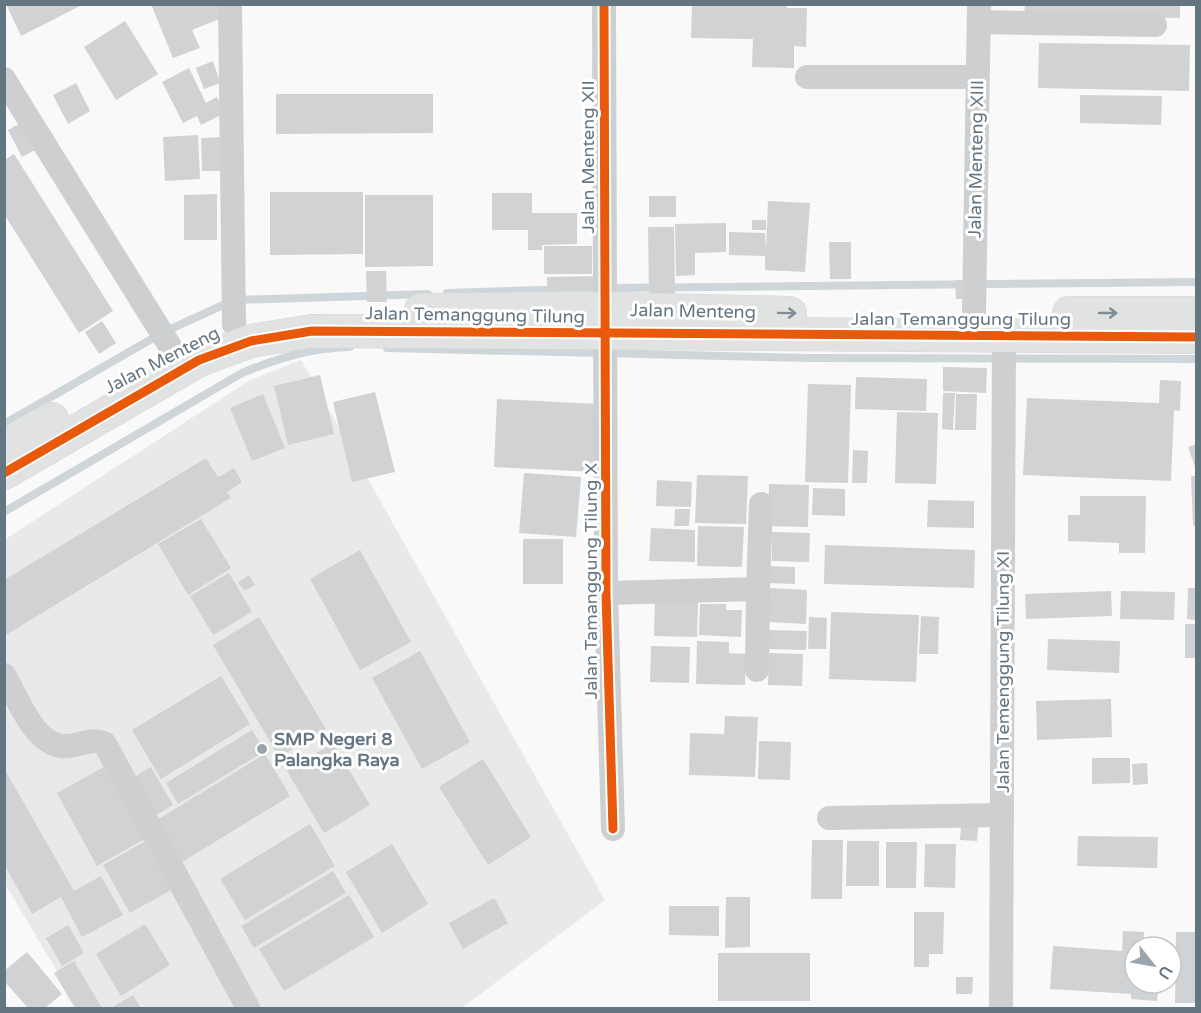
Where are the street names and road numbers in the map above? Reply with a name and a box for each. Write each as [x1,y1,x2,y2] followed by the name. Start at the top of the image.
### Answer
[577,80,599,234] street label: Jalan Menteng XII
[964,80,988,238] street label: Jalan Menteng XIII
[630,299,756,323] street label: Jalan Menteng
[365,302,585,328] street label: Jalan Temanggung Tilung
[851,308,1071,330] street label: Jalan Temanggung Tilung
[101,322,223,398] street label: Jalan Menteng
[580,463,602,699] street label: Jalan Tamanggung Tilung X
[992,551,1014,793] street label: Jalan Temenggung Tilung XI

